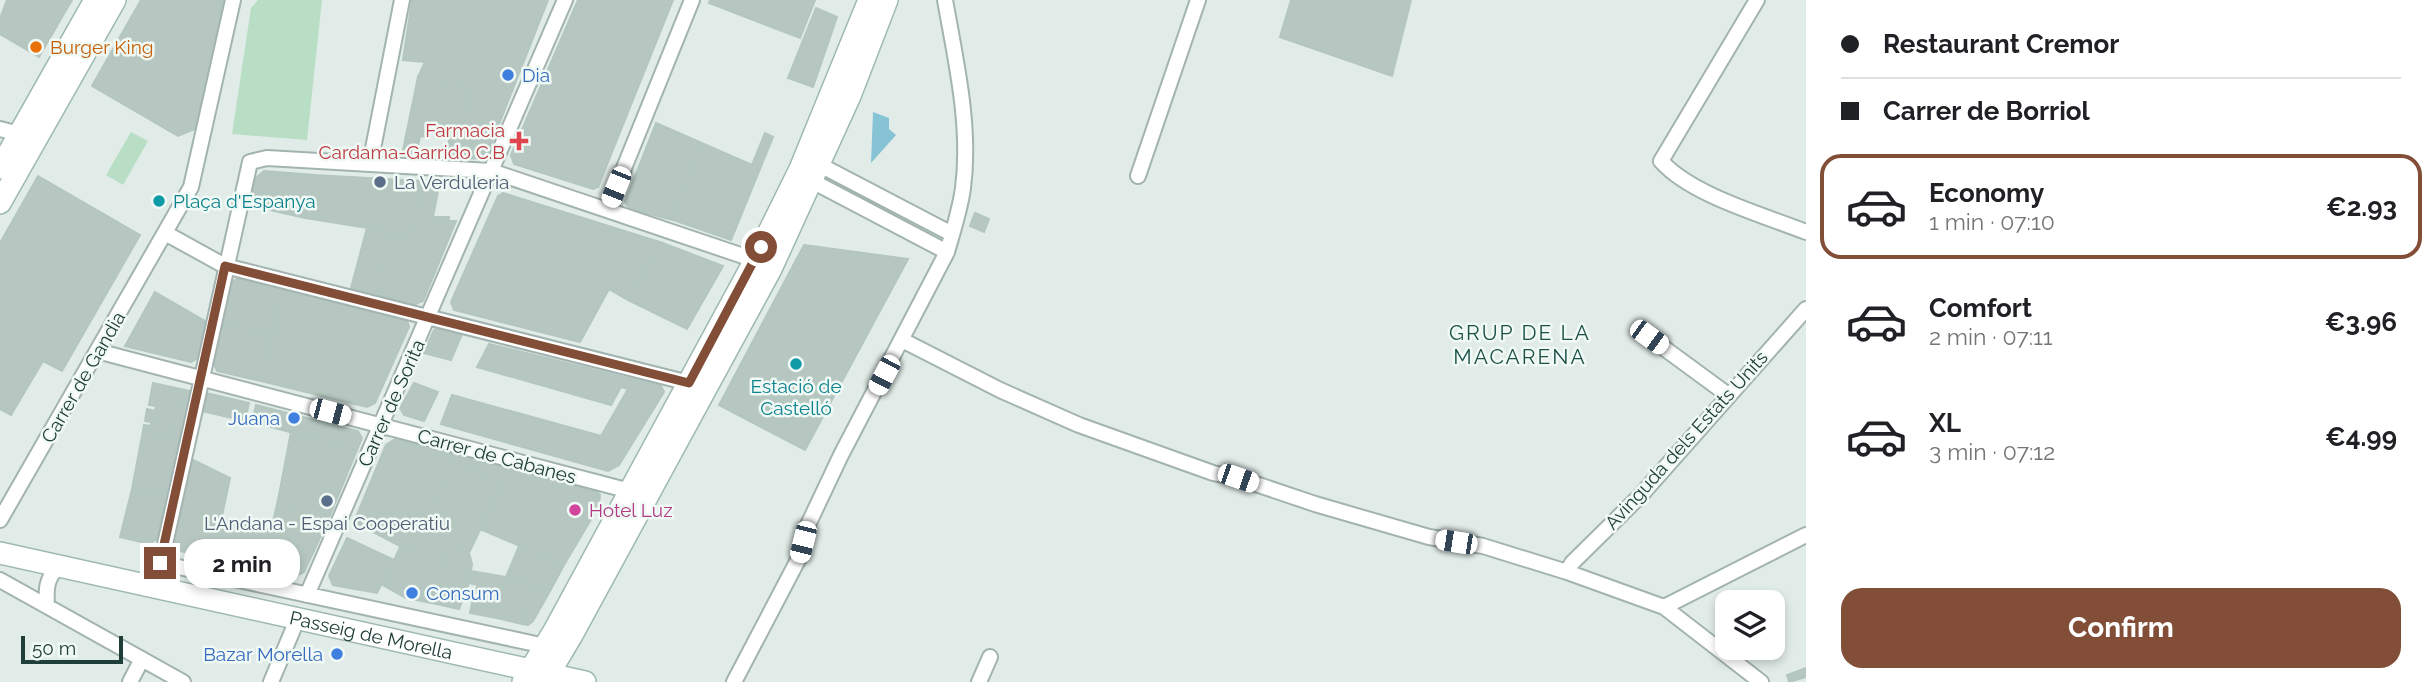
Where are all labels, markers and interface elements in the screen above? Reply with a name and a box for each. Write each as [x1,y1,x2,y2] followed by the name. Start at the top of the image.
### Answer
[1883,29,2119,59] text: Restaurant Cremor
[50,36,154,58] place label: Burger King
[28,39,44,55] marker: Burger King
[522,64,550,86] place label: Dia
[500,67,516,83] marker: Dia
[1883,96,2090,126] text: Carrer de Borriol
[319,119,505,163] place label: Farmacia Cardama-Garrido C.B
[511,133,527,149] marker: Farmacia Cardama-Garrido C.B
[599,164,634,210] car
[394,171,509,193] place label: La Verduleria
[372,174,388,190] marker: La Verduleria
[1845,175,1908,238] icon: car
[1929,178,2044,208] text: Economy
[173,190,316,212] place label: Plaça d'Espanya
[2326,192,2397,222] text: €2.93
[151,193,167,209] marker: Plaça d'Espanya
[1929,208,2055,235] text: 1 min · 07:10
[745,231,777,263] route start
[1845,290,1908,353] icon: car
[1929,293,2032,323] text: Comfort
[37,307,129,447] street label: Carrer de Gandia
[2325,307,2397,337] text: €3.96
[1626,316,1673,358] car
[1449,320,1591,369] district label: GRUP DE LA MACARENA
[1929,323,2053,350] text: 2 min · 07:11
[353,336,429,470] street label: Carrer de Sorita
[1600,346,1772,534] street label: Avinguda dels Estats Units
[865,352,904,398] car
[788,356,804,372] marker: Estació de Castelló
[750,375,842,419] place label: Estació de Castelló
[307,396,354,428] car
[1845,405,1908,468] icon: car
[228,407,280,429] place label: Juana
[1929,408,1961,438] text: XL
[286,410,302,426] marker: Juana
[2325,422,2397,452] text: €4.99
[415,424,579,488] street label: Carrer de Cabanes
[1929,438,2055,465] text: 3 min · 07:12
[1215,461,1262,495] car
[319,493,335,509] marker: L'Andana - Espai Cooperatiu
[589,499,673,521] place label: Hotel Luz
[567,502,583,518] marker: Hotel Luz
[204,512,450,534] place label: L'Andana - Espai Cooperatiu
[788,519,819,565] car
[1434,528,1479,556] car
[184,538,300,588] callout: 2 min
[144,547,176,579] route end
[212,550,272,577] text: 2 min
[426,582,499,604] place label: Consum
[404,585,420,601] marker: Consum
[1841,588,2401,668] button: Confirm
[1715,590,1785,660] map controls
[1715,590,1785,660] button: layers
[288,606,455,663] street label: Passeig de Morella
[21,633,122,665] scale bar
[32,637,76,659] text: 50 m
[203,643,323,665] place label: Bazar Morella
[329,646,345,662] marker: Bazar Morella

